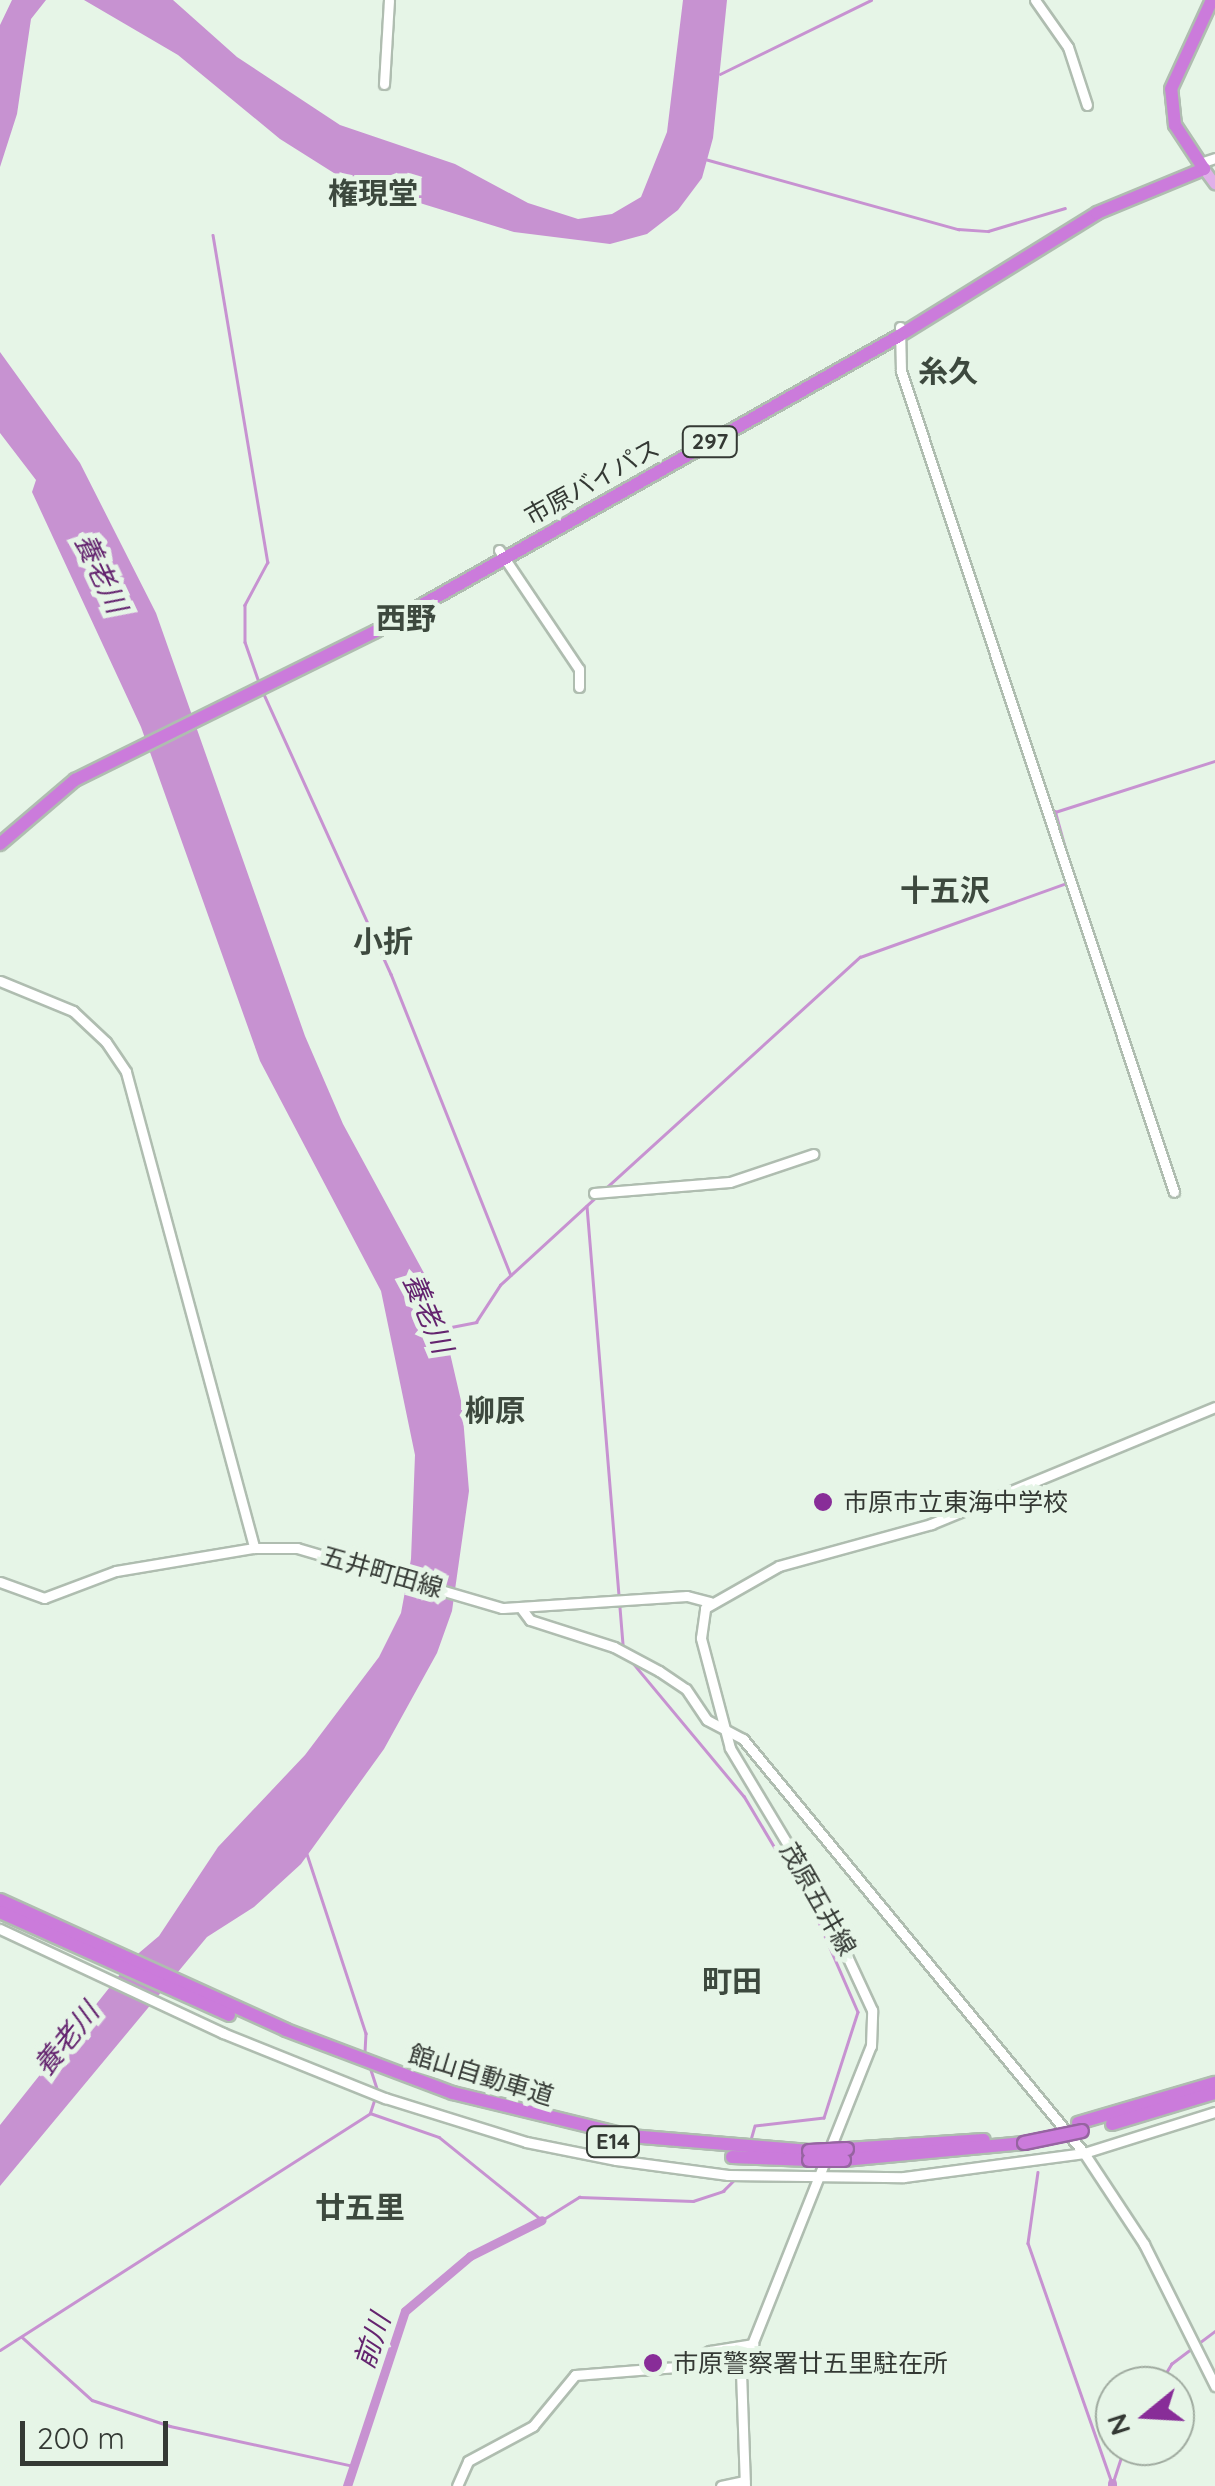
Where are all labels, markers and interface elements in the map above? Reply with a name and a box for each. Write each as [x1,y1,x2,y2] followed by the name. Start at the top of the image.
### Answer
[328,175,418,211] district label: 権現堂
[918,353,978,389] district label: 糸久
[680,425,740,459] road number: 297
[519,433,665,531] street label: 市原バイパス
[68,528,134,618] water label: 養老川
[376,600,436,636] district label: 西野
[900,872,990,908] district label: 十五沢
[353,923,413,959] district label: 小折
[396,1268,460,1358] water label: 養老川
[465,1392,525,1428] district label: 柳原
[843,1487,1068,1517] place label: 市原市立東海中学校
[812,1491,834,1513] marker: 市原市立東海中学校
[318,1540,446,1604] street label: 五井町田線
[774,1837,862,1961] street label: 茂原五井線
[702,1963,762,1999] district label: 町田
[27,1996,105,2082] water label: 養老川
[405,2039,557,2111] street label: 館山自動車道
[586,2125,640,2159] road number: E14
[315,2189,405,2225] district label: 廿五里
[347,2309,397,2373] water label: 前川
[673,2348,948,2378] place label: 市原警察署廿五里駐在所
[642,2352,664,2374] marker: 市原警察署廿五里駐在所
[1095,2366,1195,2466] north arrow
[25,2401,172,2463] scale bar
[1098,2410,1138,2440] text: N
[37,2419,125,2457] text: 200 m

